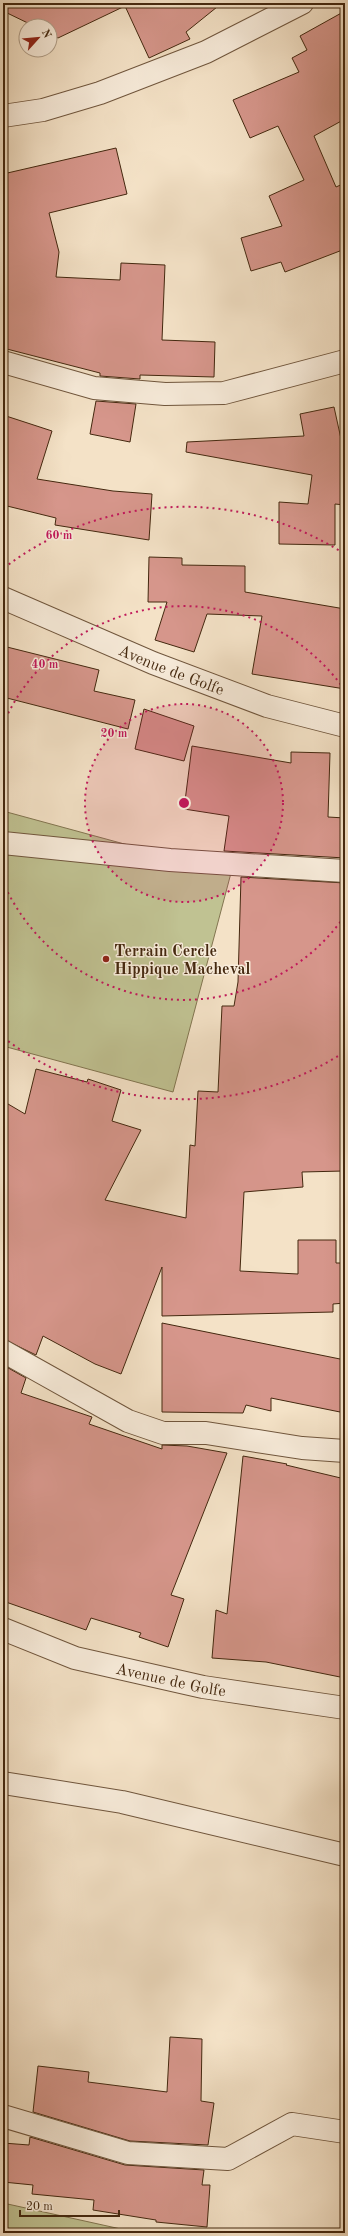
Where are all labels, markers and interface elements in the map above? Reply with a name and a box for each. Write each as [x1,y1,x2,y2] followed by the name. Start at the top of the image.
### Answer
[18,18,58,58] north arrow
[39,28,53,41] text: N
[46,530,73,542] text: 60 m
[116,643,226,699] street label: Avenue de Golfe
[32,659,59,671] text: 40 m
[101,728,128,740] text: 20 m
[177,796,191,810] centre of rings
[114,944,251,978] place label: Terrain Cercle Hippique Macheval
[101,954,111,964] marker: Terrain Cercle Hippique Macheval
[114,1662,227,1700] street label: Avenue de Golfe
[20,2192,119,2218] scale bar
[26,2201,53,2213] text: 20 m

